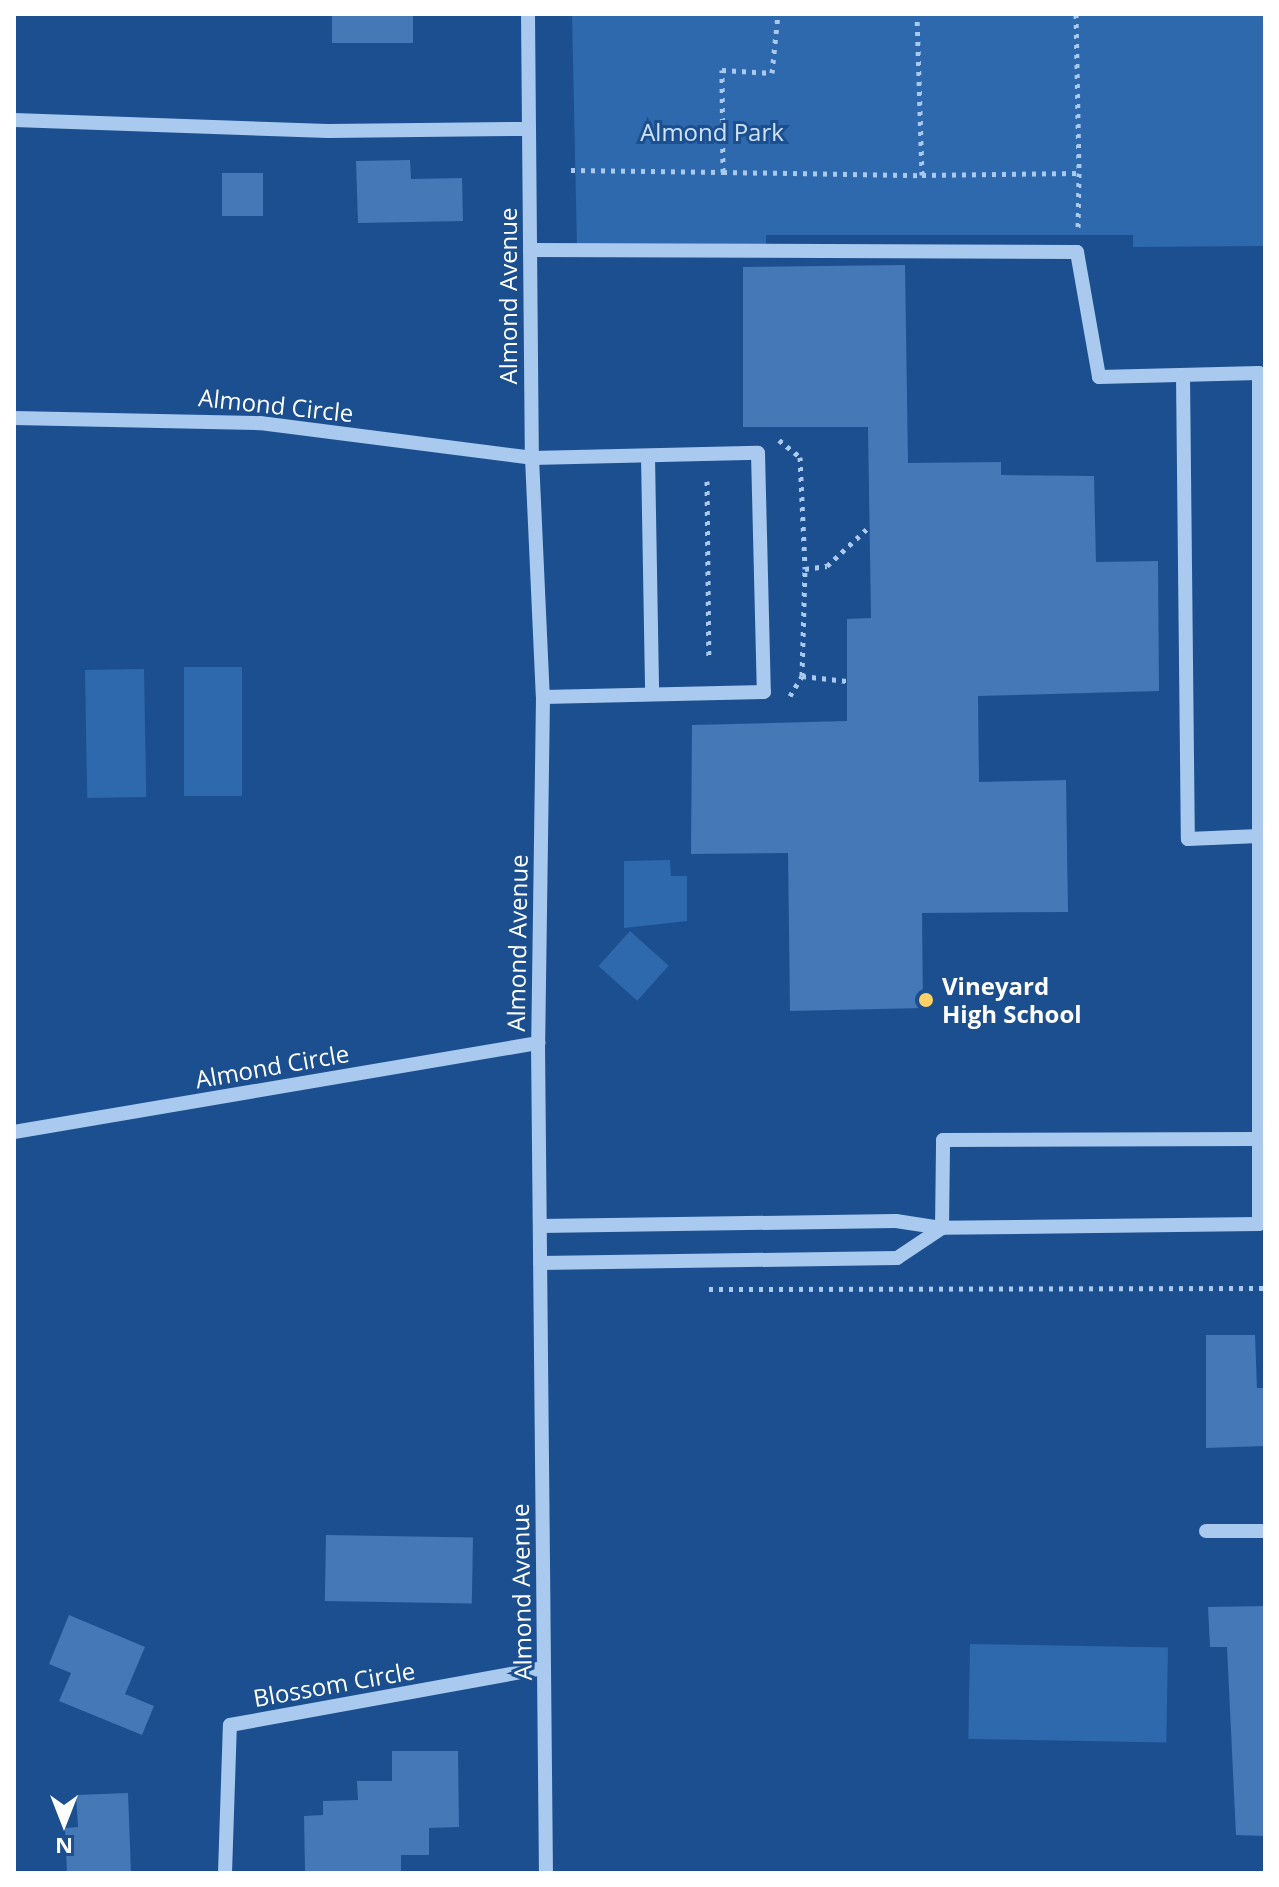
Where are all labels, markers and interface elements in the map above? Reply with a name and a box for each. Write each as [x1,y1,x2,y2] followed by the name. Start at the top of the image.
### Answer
[640,118,784,146] park label: Almond Park
[494,207,522,385] street label: Almond Avenue
[197,383,355,427] street label: Almond Circle
[501,854,533,1032] street label: Almond Avenue
[942,972,1082,1028] place label: Vineyard High School
[917,991,935,1009] marker: Vineyard High School
[193,1038,351,1094] street label: Almond Circle
[505,1503,537,1681] street label: Almond Avenue
[251,1656,417,1712] street label: Blossom Circle
[24,1783,104,1863] north arrow
[55,1832,73,1862] text: N

